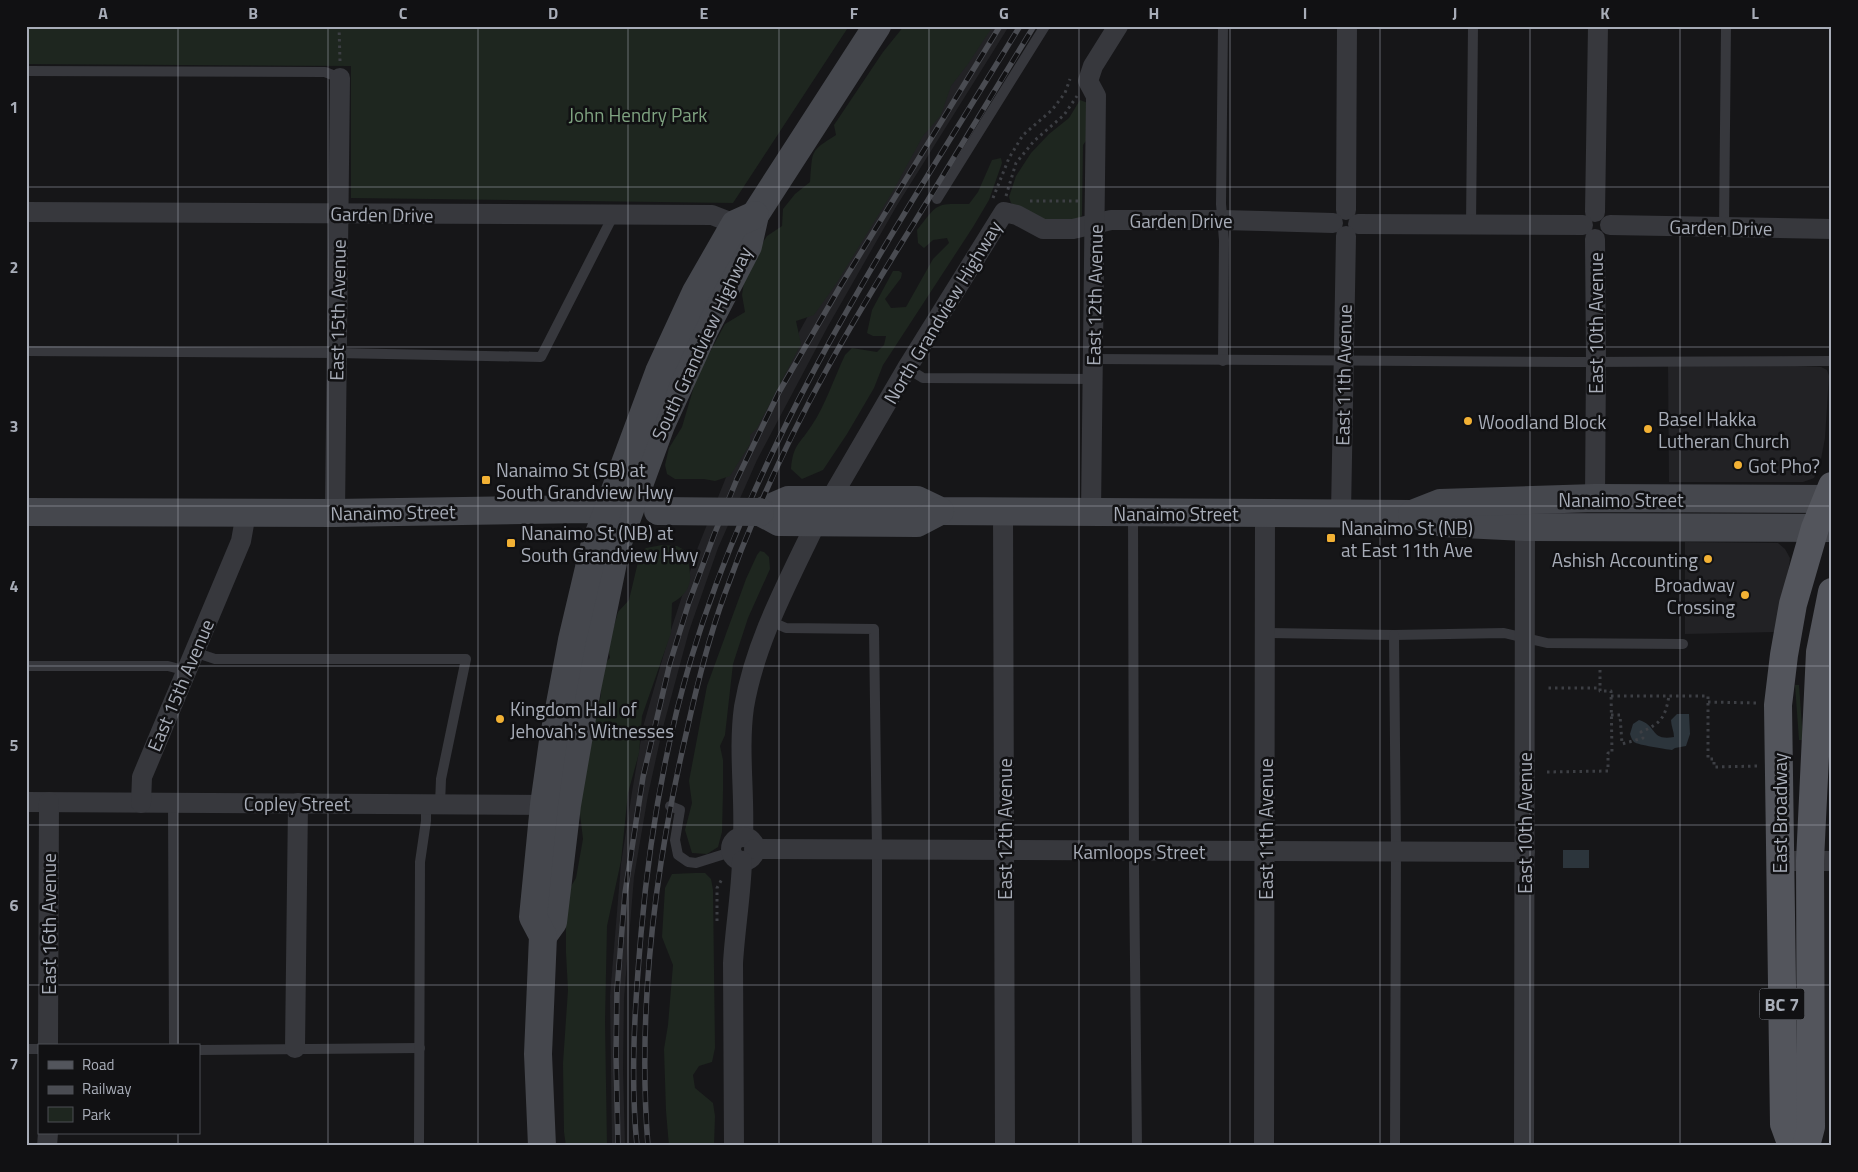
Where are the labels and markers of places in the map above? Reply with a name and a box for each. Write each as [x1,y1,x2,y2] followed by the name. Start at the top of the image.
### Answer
[1658,404,1790,455] place label: Basel Hakka Lutheran Church
[1478,407,1606,436] place label: Woodland Block
[1462,415,1474,427] marker: Woodland Block
[1642,423,1654,435] marker: Basel Hakka Lutheran Church
[1748,451,1820,480] place label: Got Pho?
[496,455,673,506] place label: Nanaimo St (SB) at South Grandview Hwy
[1732,459,1744,471] marker: Got Pho?
[480,474,492,486] marker: Nanaimo St (SB) at South Grandview Hwy
[1341,513,1473,564] place label: Nanaimo St (NB) at East 11th Ave
[521,518,698,569] place label: Nanaimo St (NB) at South Grandview Hwy
[1325,532,1337,544] marker: Nanaimo St (NB) at East 11th Ave
[505,537,517,549] marker: Nanaimo St (NB) at South Grandview Hwy
[1552,545,1698,574] place label: Ashish Accounting
[1702,553,1714,565] marker: Ashish Accounting
[1654,570,1735,621] place label: Broadway Crossing
[1739,589,1751,601] marker: Broadway Crossing
[510,694,674,745] place label: Kingdom Hall of Jehovah's Witnesses
[494,713,506,725] marker: Kingdom Hall of Jehovah's Witnesses

